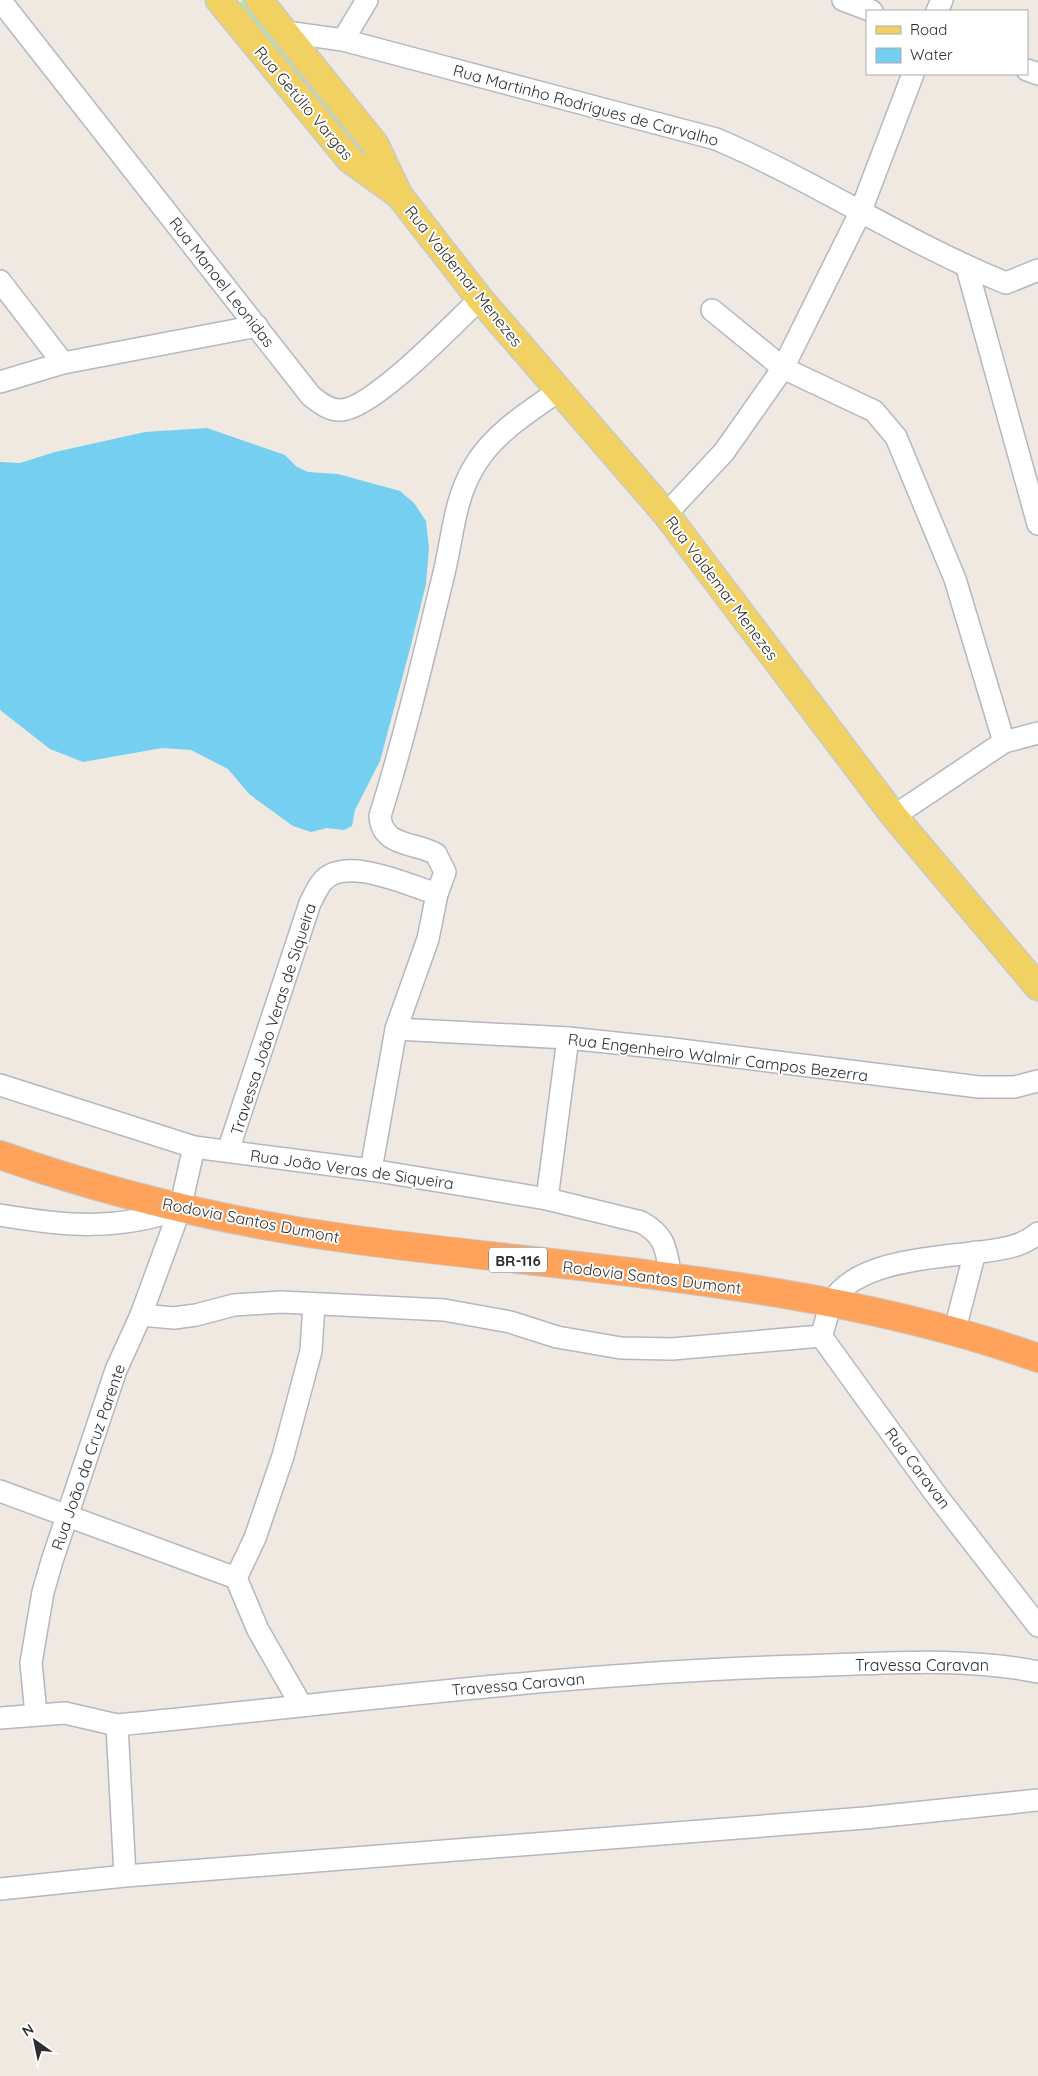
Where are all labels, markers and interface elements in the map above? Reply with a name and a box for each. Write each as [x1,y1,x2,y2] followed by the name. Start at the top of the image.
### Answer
[866,10,1028,75] legend
[910,20,947,39] text: Road
[250,42,358,164] street label: Rua Getúlio Vargas
[910,45,953,64] text: Water
[451,60,721,150] street label: Rua Martinho Rodrigues de Carvalho
[401,201,527,351] street label: Rua Valdemar Menezes
[165,213,279,351] street label: Rua Manoel Leonidas
[661,512,783,664] street label: Rua Valdemar Menezes
[226,901,320,1137] street label: Travessa João Veras de Siqueira
[567,1029,869,1085] street label: Rua Engenheiro Walmir Campos Bezerra
[249,1145,455,1193] street label: Rua João Veras de Siqueira
[161,1193,341,1247] street label: Rodovia Santos Dumont
[489,1248,547,1272] road number: BR-116
[562,1256,742,1298] street label: Rodovia Santos Dumont
[47,1361,129,1553] street label: Rua João da Cruz Parente
[881,1423,955,1513] street label: Rua Caravan
[855,1655,989,1675] street label: Travessa Caravan
[450,1668,586,1700] street label: Travessa Caravan
[10,2016,60,2066] north arrow
[19,2020,37,2040] text: N

